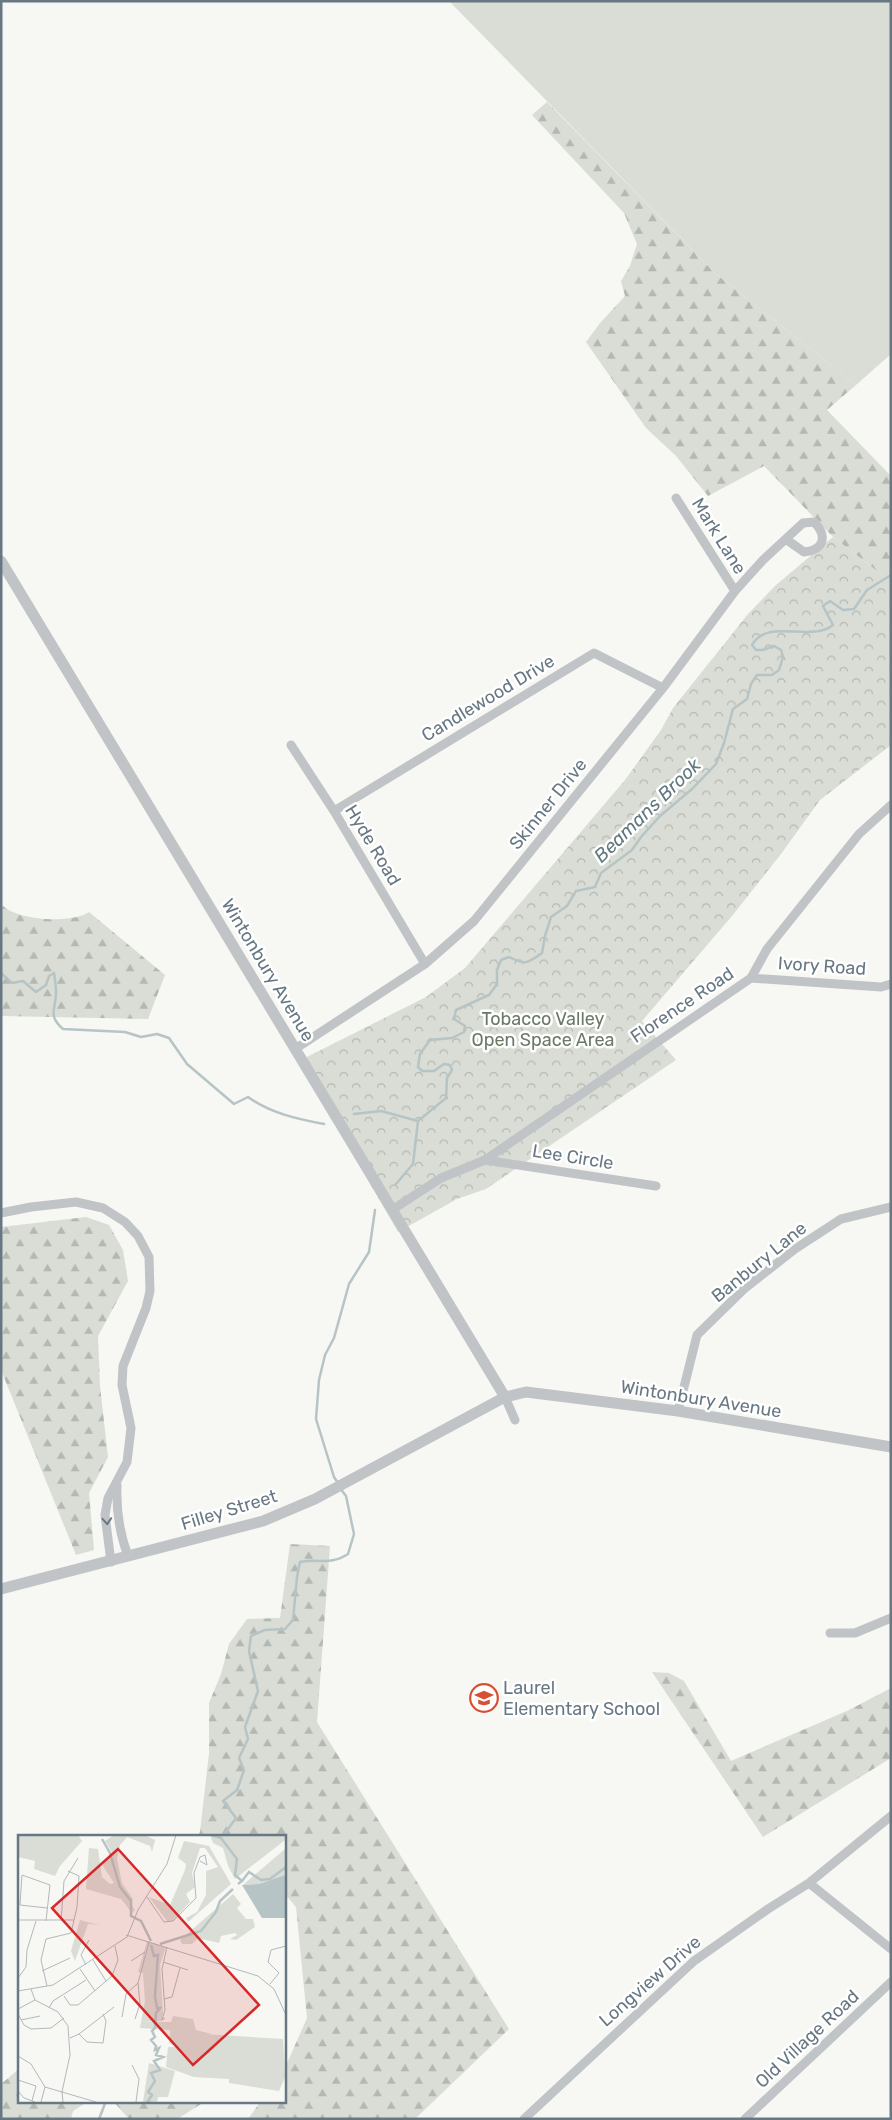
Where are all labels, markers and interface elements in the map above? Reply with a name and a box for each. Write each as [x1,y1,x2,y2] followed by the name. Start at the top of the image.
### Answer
[687,494,751,578] street label: Mark Lane
[418,650,558,746] street label: Candlewood Drive
[589,753,706,867] water label: Beamans Brook
[505,754,591,854] street label: Skinner Drive
[340,801,406,889] street label: Hyde Road
[217,895,319,1045] street label: Wintonbury Avenue
[777,952,867,980] street label: Ivory Road
[626,962,738,1048] street label: Florence Road
[472,1008,614,1051] park label: Tobacco Valley Open Space Area
[531,1140,615,1174] street label: Lee Circle
[707,1217,811,1307] street label: Banbury Lane
[619,1375,783,1423] street label: Wintonbury Avenue
[178,1485,280,1535] street label: Filley Street
[101,1517,112,1525] one-way arrow
[503,1677,660,1720] place label: Laurel Elementary School
[469,1683,499,1713] school or university icon: Laurel Elementary School
[18,1835,285,2102] inset map
[595,1931,705,2031] street label: Longview Drive
[751,1985,863,2093] street label: Old Village Road

